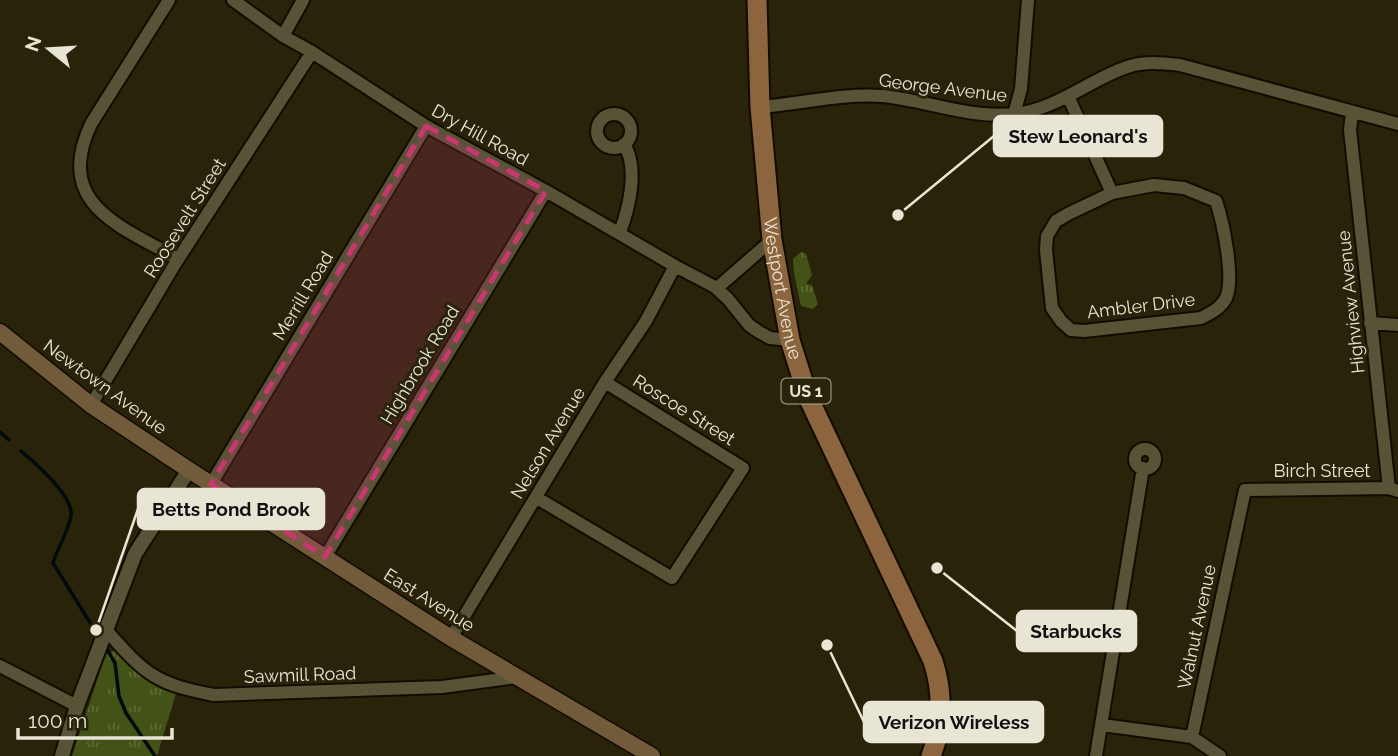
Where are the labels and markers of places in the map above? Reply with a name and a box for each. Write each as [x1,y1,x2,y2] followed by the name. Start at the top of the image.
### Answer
[994,116,1162,156] callout: Stew Leonard's
[138,489,324,529] callout: Betts Pond Brook
[1017,611,1136,651] callout: Starbucks
[864,702,1043,742] callout: Verizon Wireless

